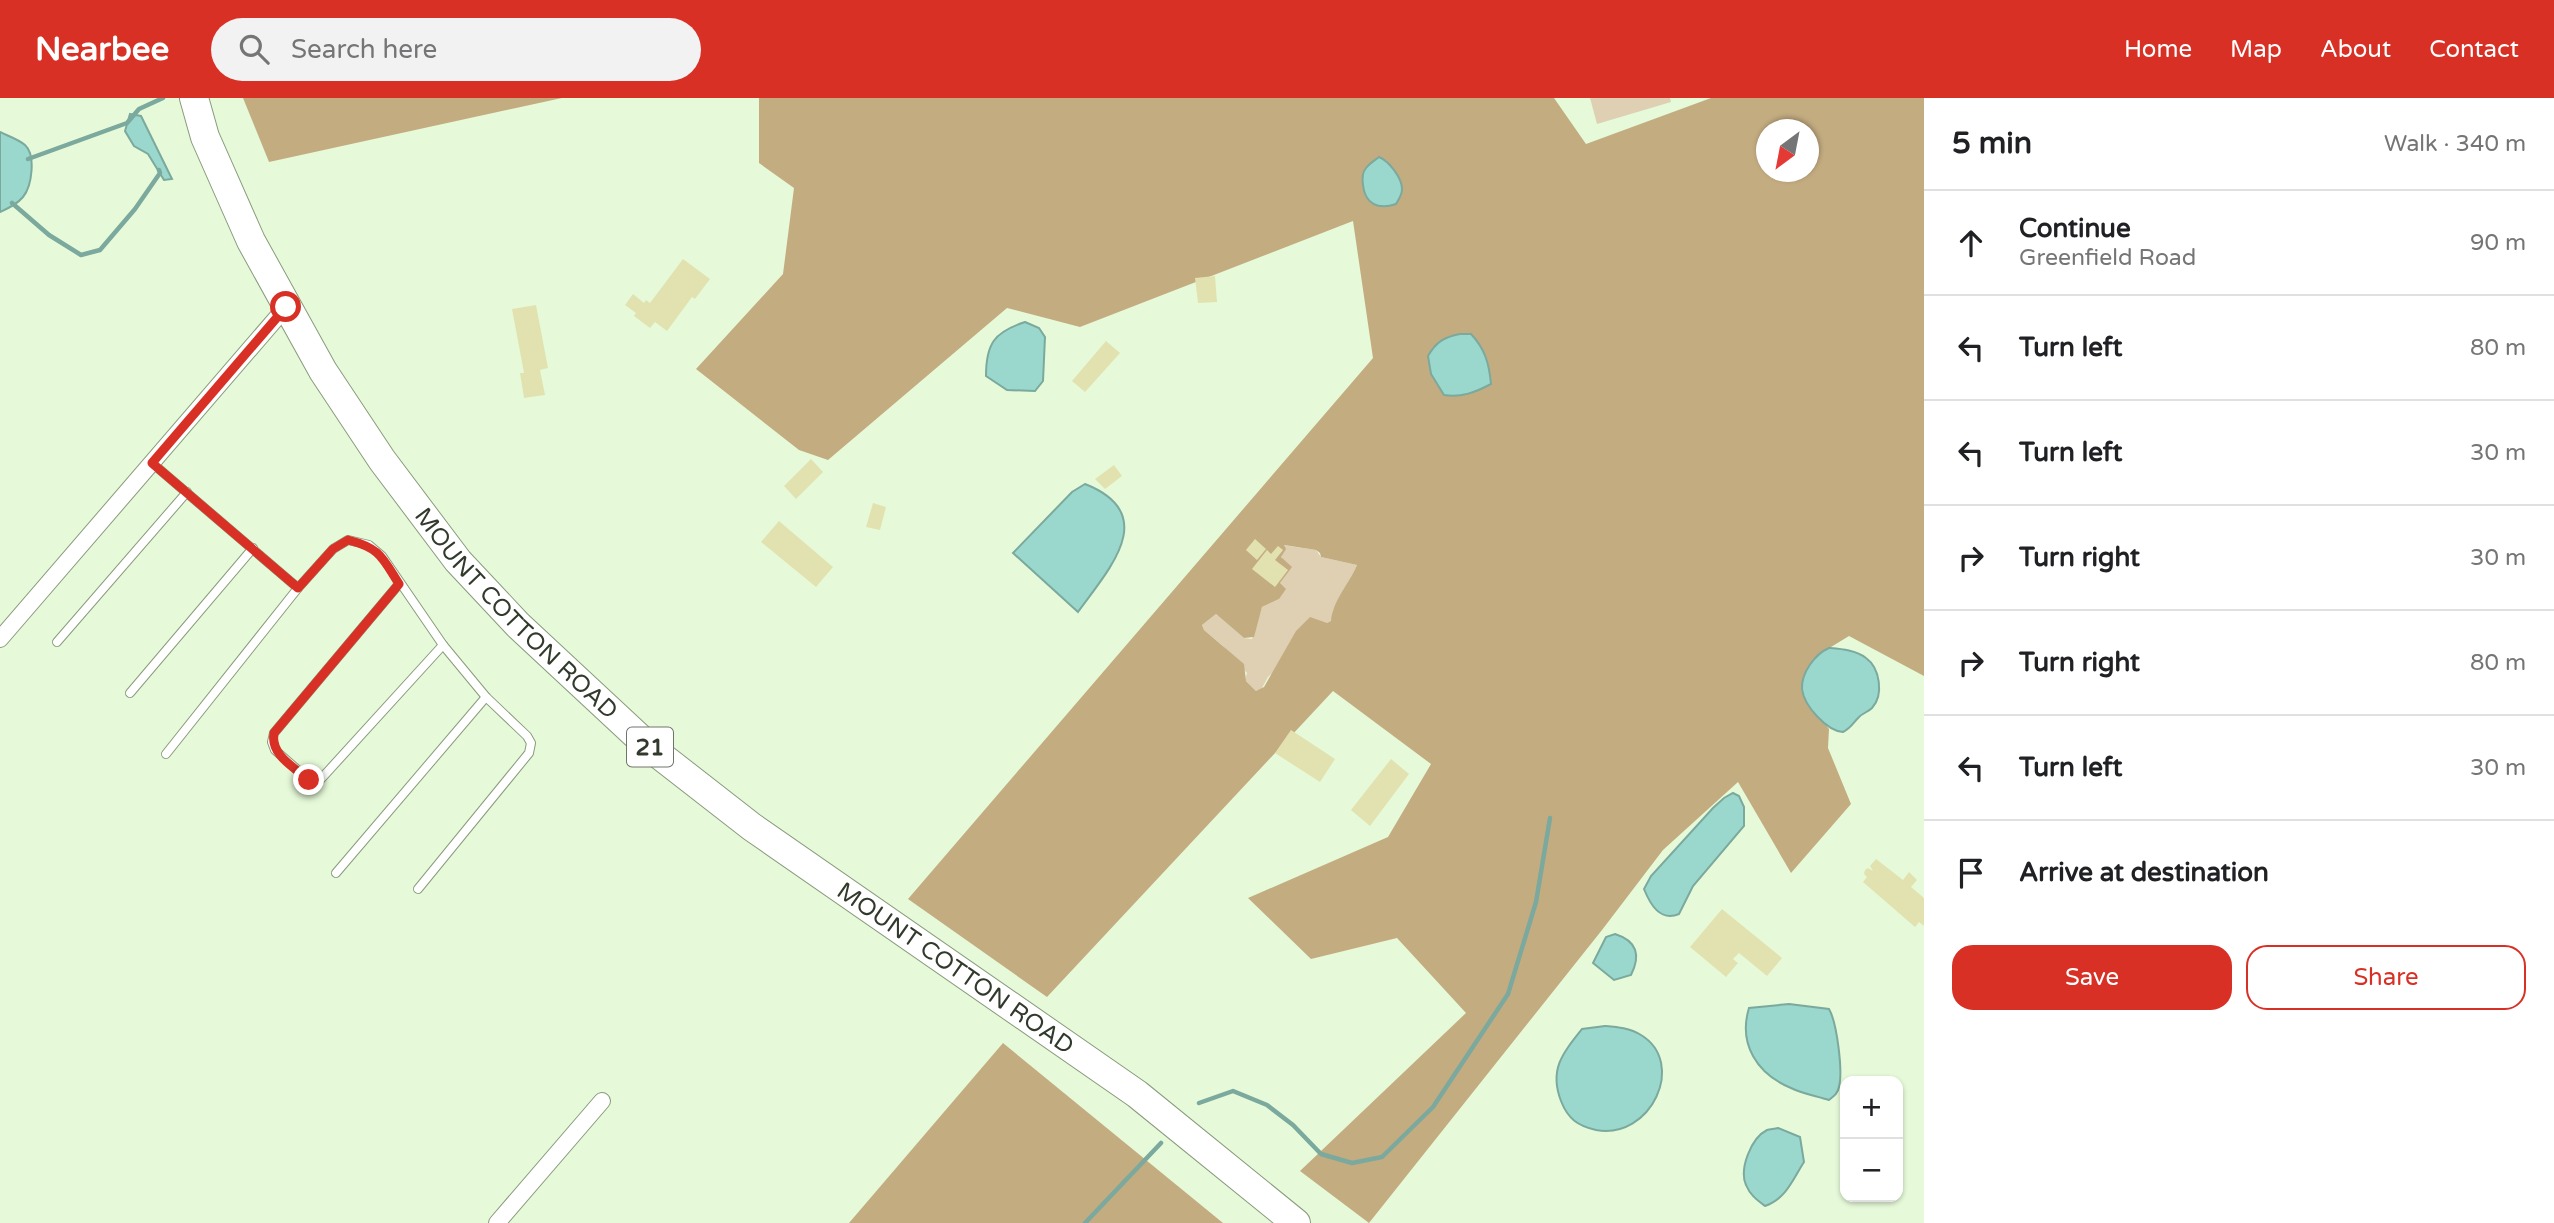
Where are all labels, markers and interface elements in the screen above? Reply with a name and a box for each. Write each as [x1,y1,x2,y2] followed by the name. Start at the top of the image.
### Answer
[211,18,701,81] search box
[35,30,169,69] text: Nearbee
[235,30,273,68] icon: search
[291,34,437,65] text: Search here
[2124,35,2192,64] text: Home
[2230,35,2282,64] text: Map
[2320,35,2391,64] text: About
[2429,35,2519,64] text: Contact
[1756,119,1819,182] north arrow
[1952,125,2032,162] text: 5 min
[2384,130,2526,158] text: Walk · 340 m
[2019,213,2131,244] text: Continue
[1952,224,1990,262] icon: ahead
[2470,229,2526,257] text: 90 m
[2019,244,2196,272] text: Greenfield Road
[270,291,301,322] route start
[1952,329,1990,367] icon: left
[2019,332,2122,363] text: Turn left
[2470,334,2526,362] text: 80 m
[1952,434,1990,472] icon: left
[2019,437,2122,468] text: Turn left
[2470,439,2526,467] text: 30 m
[408,502,624,725] street label: MOUNT COTTON ROAD
[1952,539,1990,577] icon: right
[2019,542,2140,573] text: Turn right
[2470,544,2526,572] text: 30 m
[1952,644,1990,682] icon: right
[2019,647,2140,678] text: Turn right
[2470,649,2526,677] text: 80 m
[627,727,673,766] road number: 21
[1952,749,1990,787] icon: left
[2019,752,2122,783] text: Turn left
[2470,754,2526,782] text: 30 m
[293,764,324,795] route end
[1952,854,1990,892] icon: arrive
[2019,857,2269,888] text: Arrive at destination
[831,876,1079,1061] street label: MOUNT COTTON ROAD
[1952,945,2232,1010] button: Save
[2246,945,2526,1010] button: Share
[1840,1076,1903,1202] map controls
[1840,1076,1903,1139] button: +
[1840,1139,1903,1202] button: −

